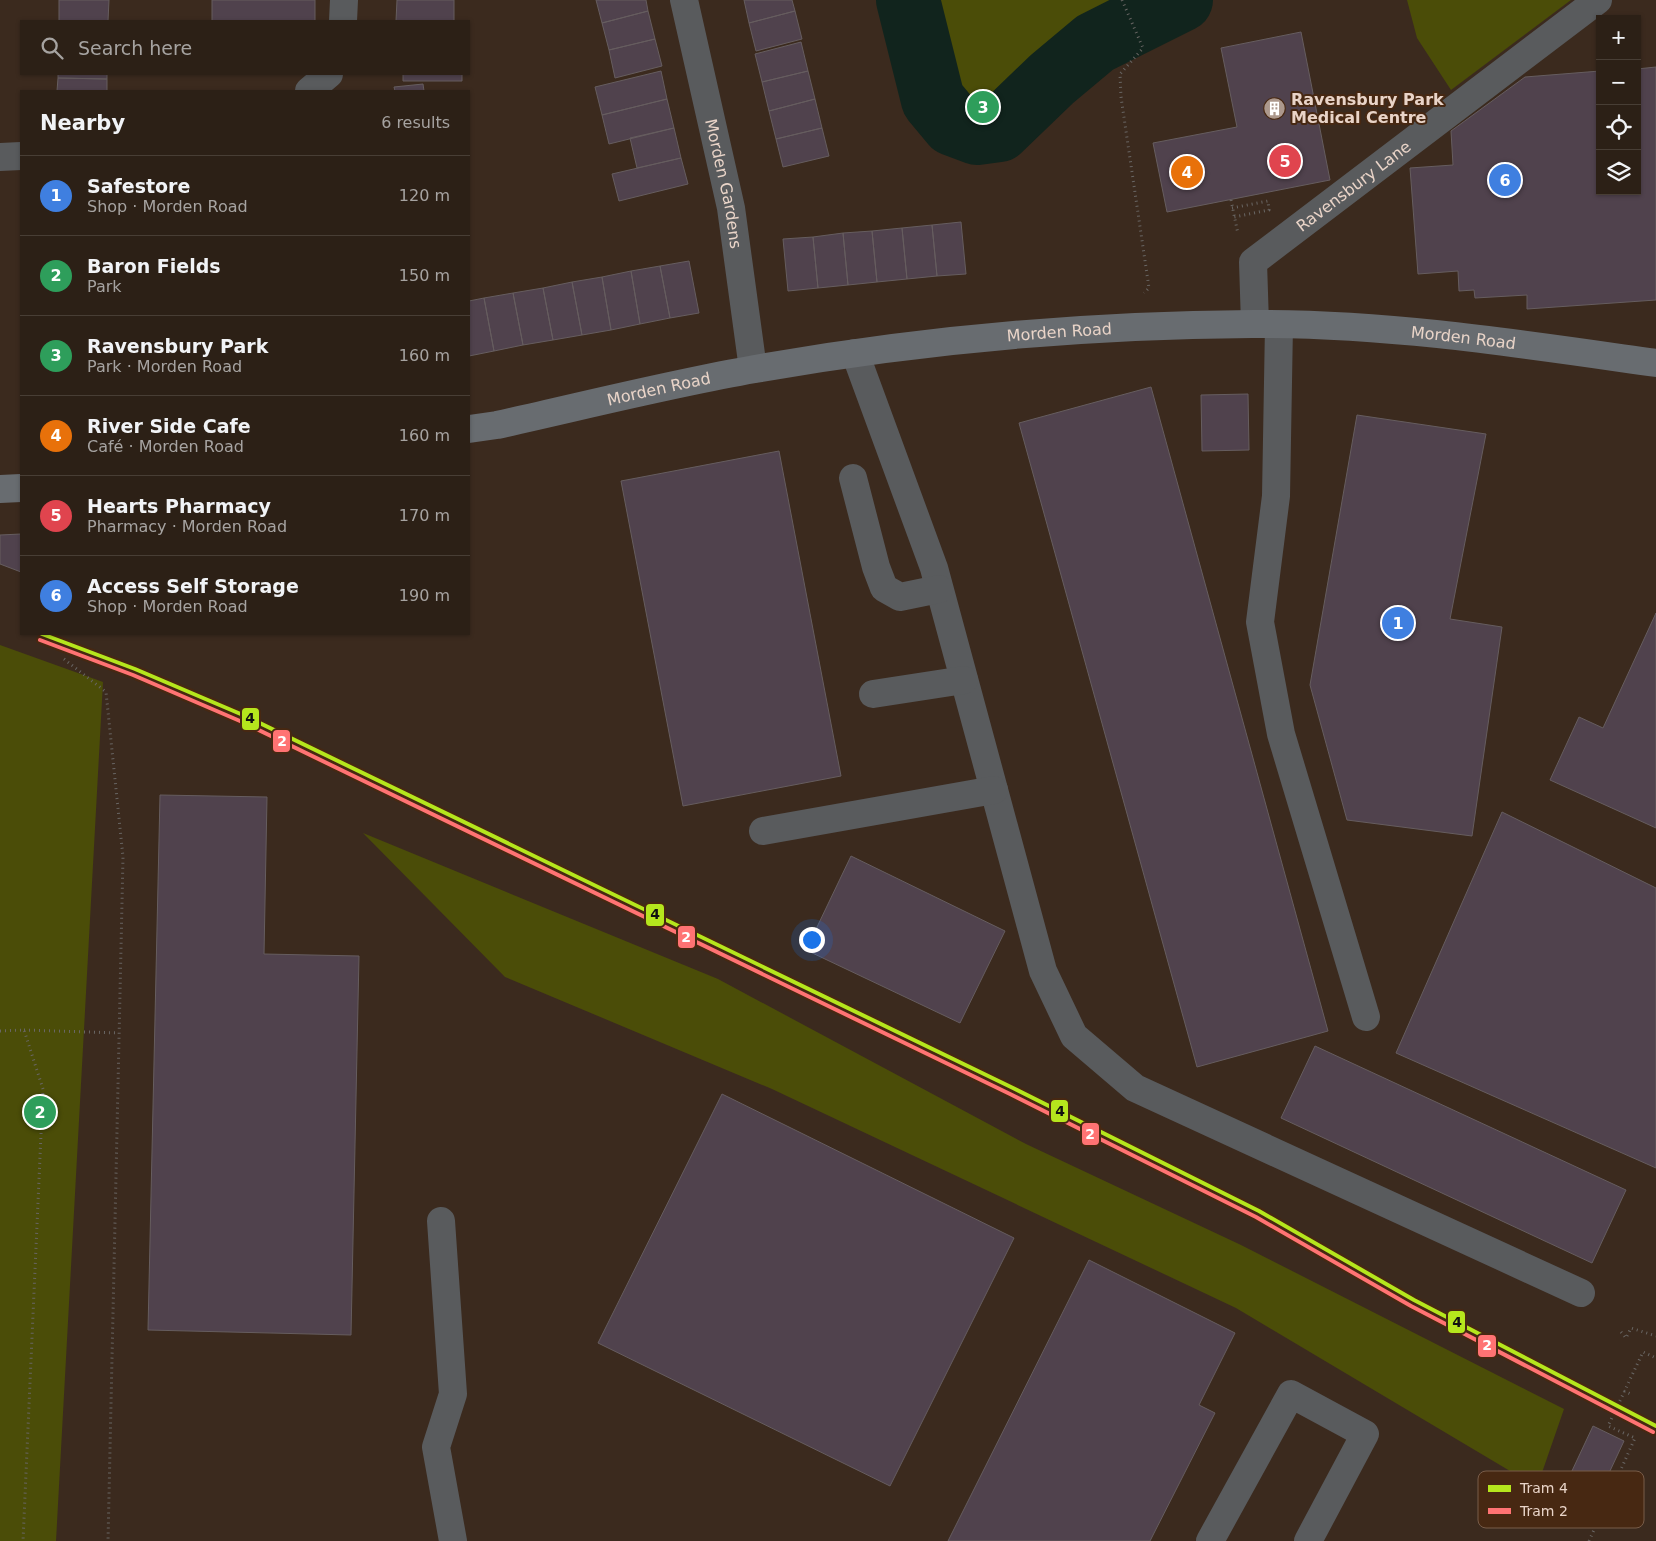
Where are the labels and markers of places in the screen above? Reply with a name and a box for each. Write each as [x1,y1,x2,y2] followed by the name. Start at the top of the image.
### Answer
[967,88,999,126] pin: 3
[1291,90,1444,127] place label: Ravensbury Park Medical Centre
[1263,96,1287,120] building icon: Ravensbury Park Medical Centre
[1269,142,1301,180] pin: 5
[1171,153,1203,191] pin: 4
[1489,161,1521,199] pin: 6
[1382,604,1414,642] pin: 1
[24,1093,56,1131] pin: 2

